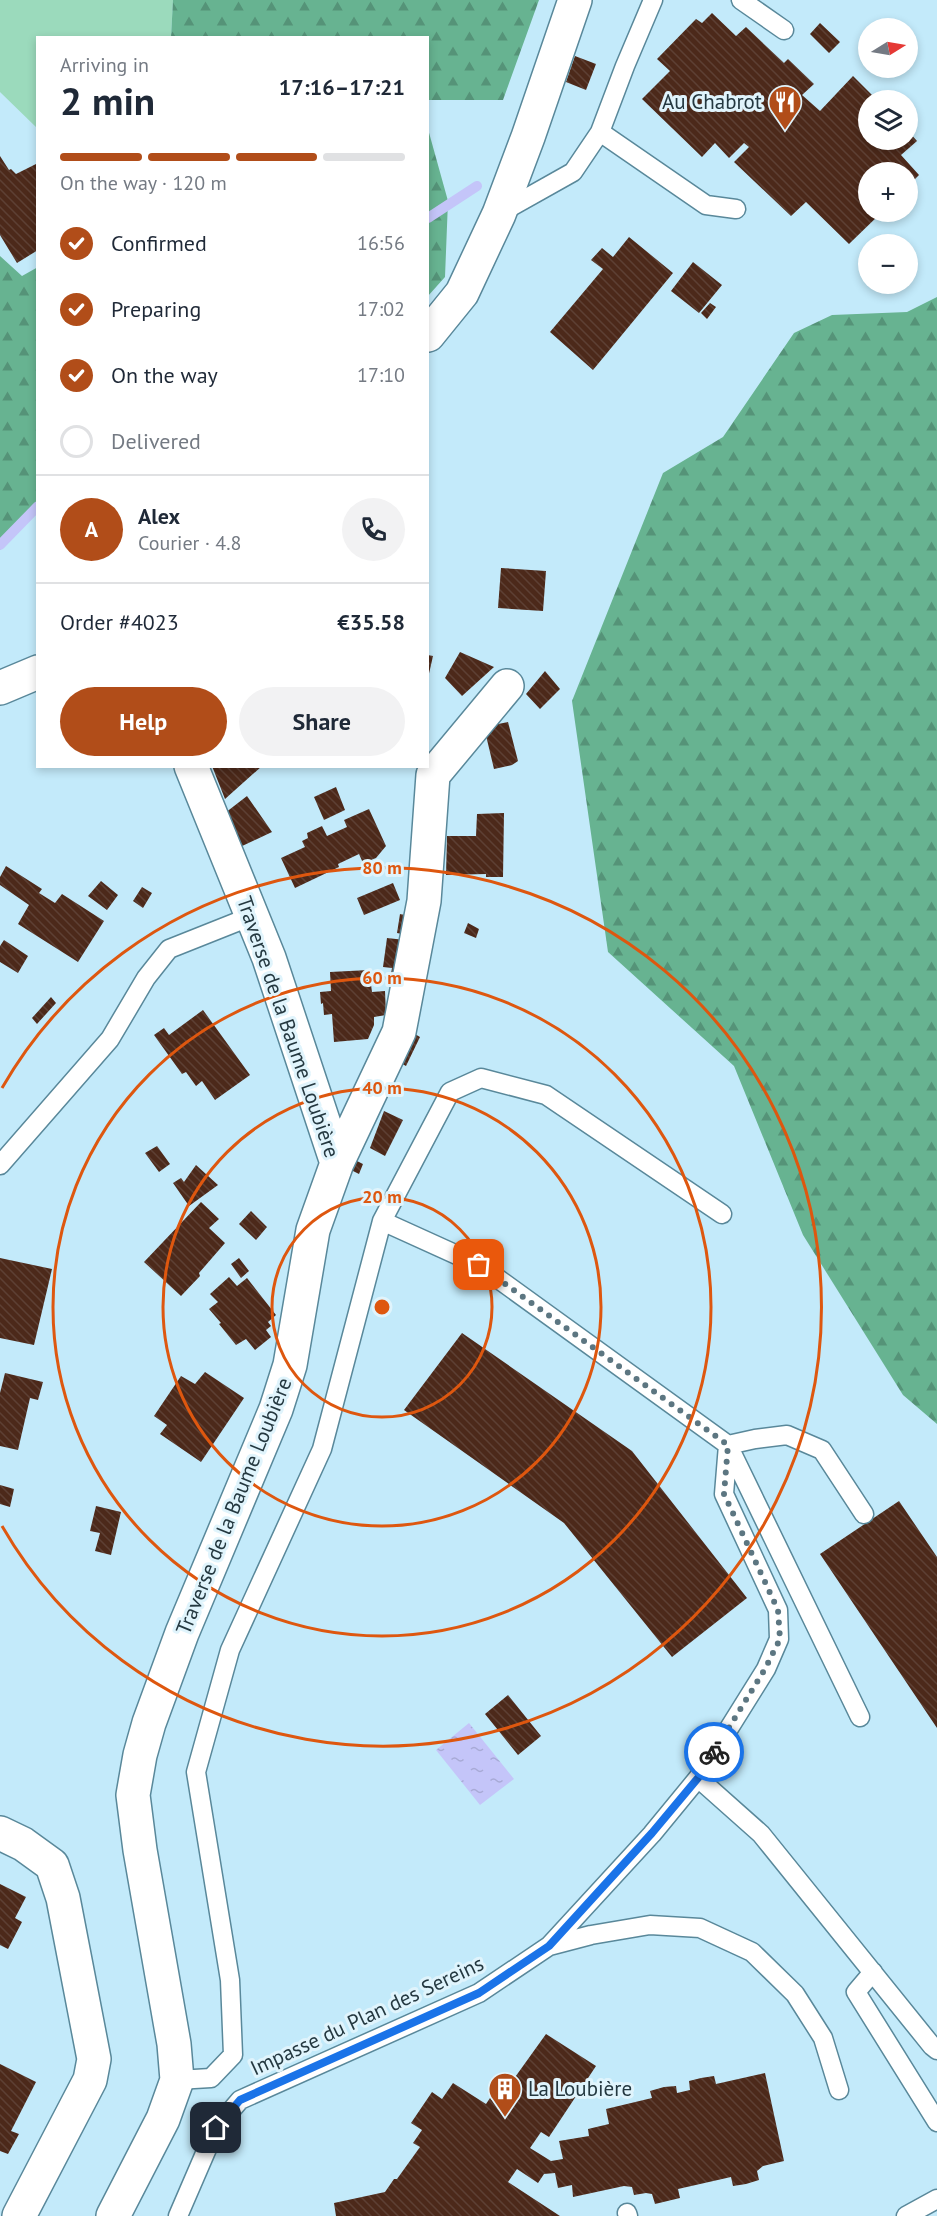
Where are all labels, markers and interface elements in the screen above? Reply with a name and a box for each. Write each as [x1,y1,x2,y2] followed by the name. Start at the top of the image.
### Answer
[858,18,918,78] north arrow
[858,18,918,294] map controls
[60,52,149,78] text: Arriving in
[279,73,405,101] text: 17:16–17:21
[60,75,155,126] text: 2 min
[767,84,803,131] restaurant icon: Au Chabrot
[662,88,762,115] place label: Au Chabrot
[858,90,918,150] button: layers
[858,162,918,222] button: +
[60,170,227,196] text: On the way · 120 m
[60,227,93,260] icon: check
[111,229,207,257] text: Confirmed
[357,230,405,256] text: 16:56
[858,234,918,294] button: −
[60,293,93,326] icon: check
[111,295,201,323] text: Preparing
[357,296,405,322] text: 17:02
[60,359,93,392] icon: check
[111,361,218,389] text: On the way
[357,362,405,388] text: 17:10
[111,427,201,455] text: Delivered
[342,498,405,561] button: phone
[138,502,180,530] text: Alex
[85,515,98,543] text: A
[138,530,241,556] text: Courier · 4.8
[60,608,179,636] text: Order #4023
[337,608,405,636] text: €35.58
[60,687,227,756] button: Help
[239,687,405,756] button: Share
[362,856,402,879] text: 80 m
[231,893,346,1161] street label: Traverse de la Baume Loubière
[362,966,402,989] text: 60 m
[362,1076,402,1099] text: 40 m
[362,1185,402,1208] text: 20 m
[453,1239,504,1290] pin
[462,1248,495,1281] icon: bag
[372,1297,392,1317] centre of rings
[170,1373,297,1638] street label: Traverse de la Baume Loubière
[684,1722,744,1782] courier
[698,1736,731,1769] icon: bike
[246,1950,488,2082] street label: Impasse du Plan des Sereins
[487,2071,523,2118] building icon: La Loubière
[528,2075,632,2102] place label: La Loubière
[190,2102,241,2153] pin
[199,2111,232,2144] icon: home

